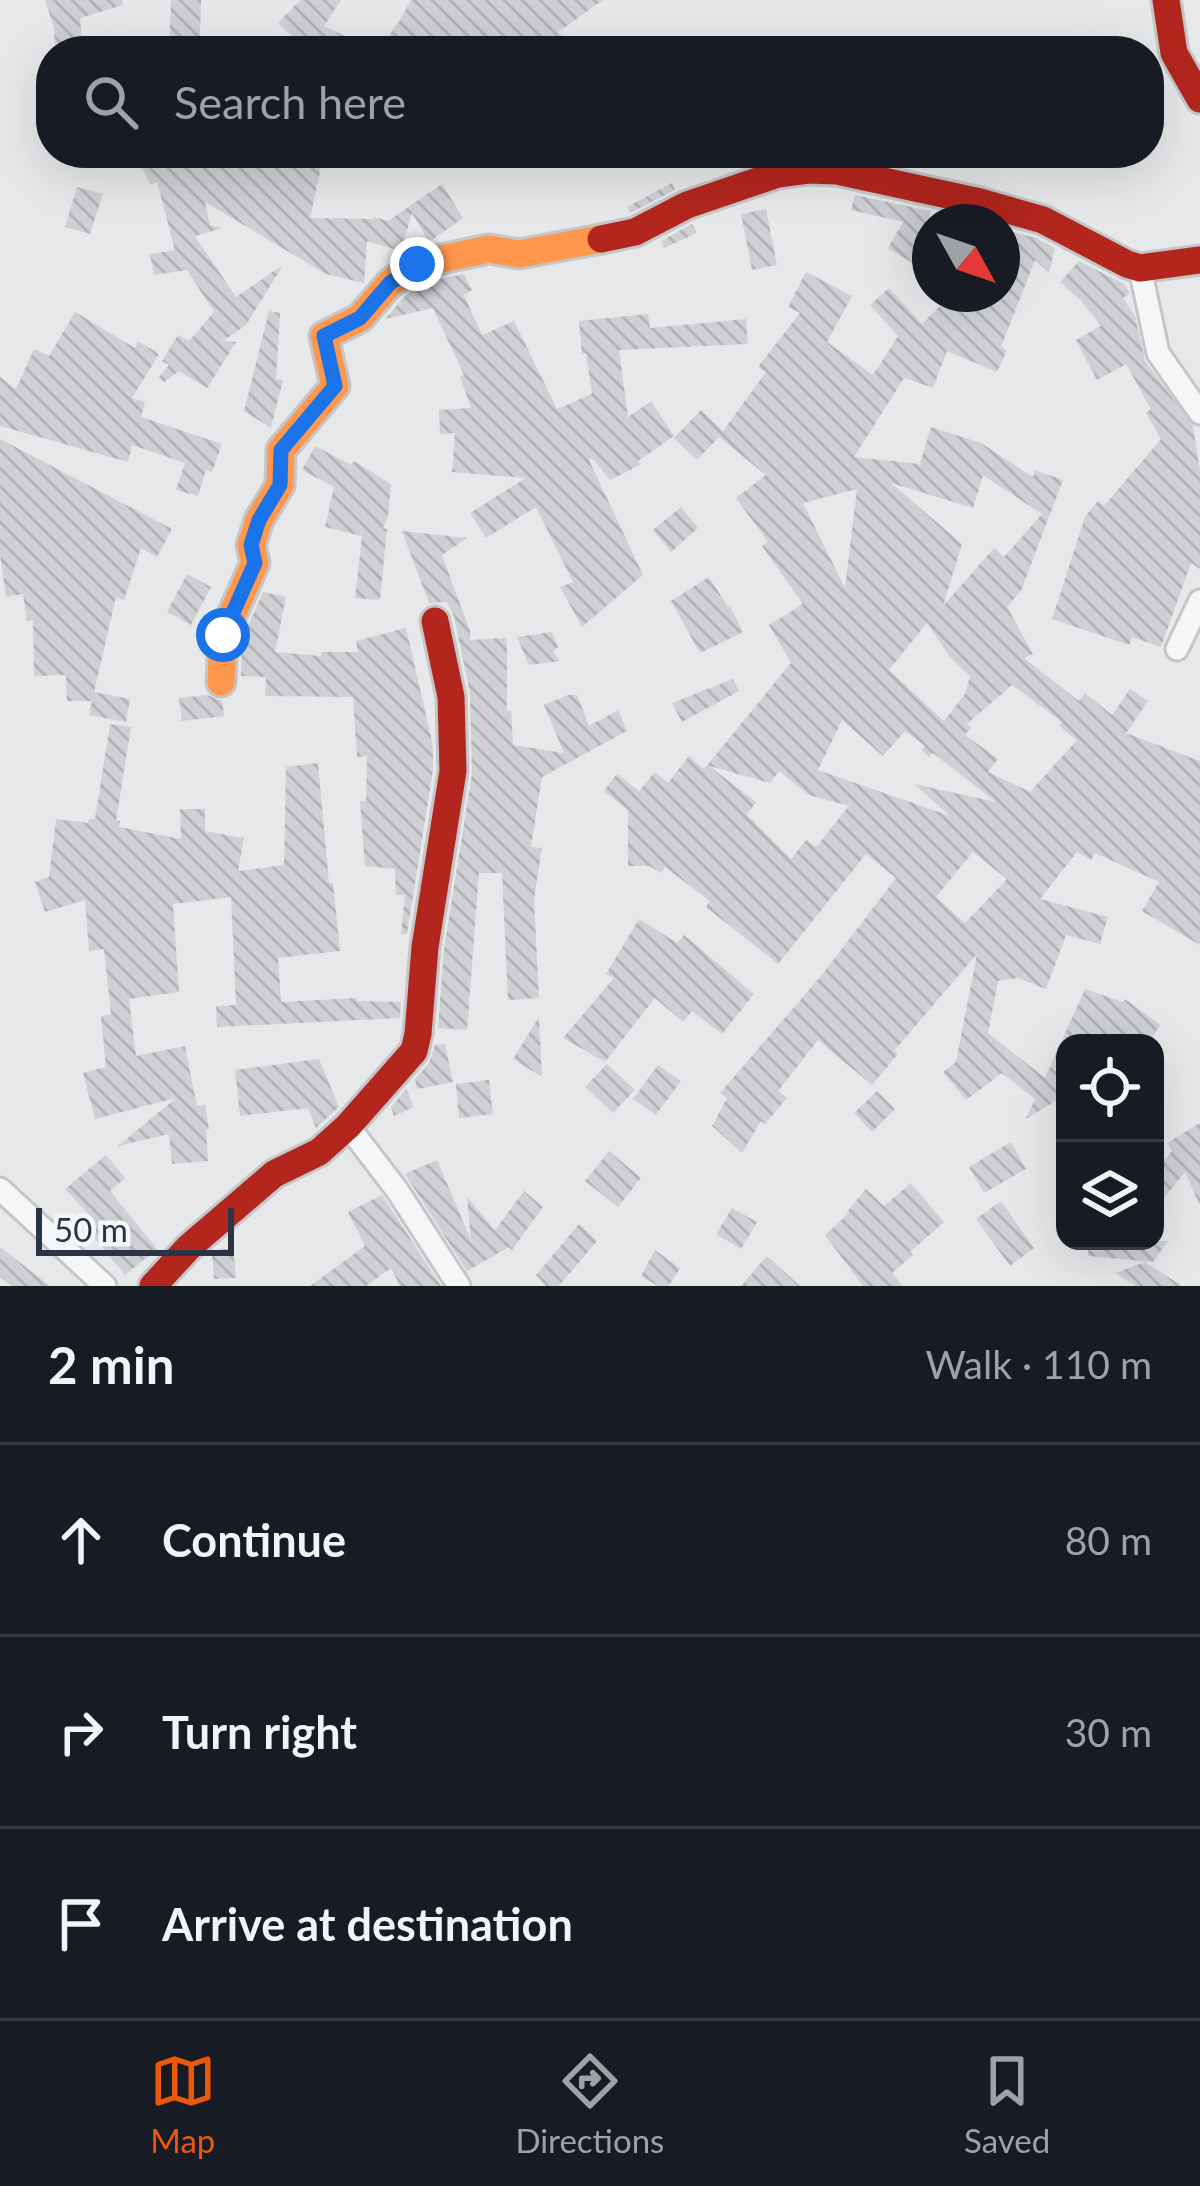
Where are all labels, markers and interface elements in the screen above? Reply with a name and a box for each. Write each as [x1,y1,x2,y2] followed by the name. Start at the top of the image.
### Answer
[36,36,1164,168] search box
[78,69,144,135] icon: search
[174,75,406,129] text: Search here
[912,204,1020,312] north arrow
[390,237,444,291] route end
[196,608,250,662] route start
[1056,1034,1164,1250] map controls
[1056,1034,1164,1142] button: locate
[1056,1142,1164,1250] button: layers
[36,1202,234,1255] scale bar
[54,1209,128,1249] text: 50 m
[48,1334,174,1395] text: 2 min
[925,1341,1152,1387] text: Walk · 110 m
[48,1507,114,1573] icon: ahead
[162,1513,346,1567] text: Continue
[1065,1517,1152,1563] text: 80 m
[48,1699,114,1765] icon: right
[162,1705,357,1759] text: Turn right
[1065,1709,1152,1755] text: 30 m
[48,1891,114,1957] icon: arrive
[162,1897,573,1951] text: Arrive at destination
[150,2048,216,2160] tab: Map
[515,2048,664,2160] tab: Directions
[964,2048,1050,2160] tab: Saved

